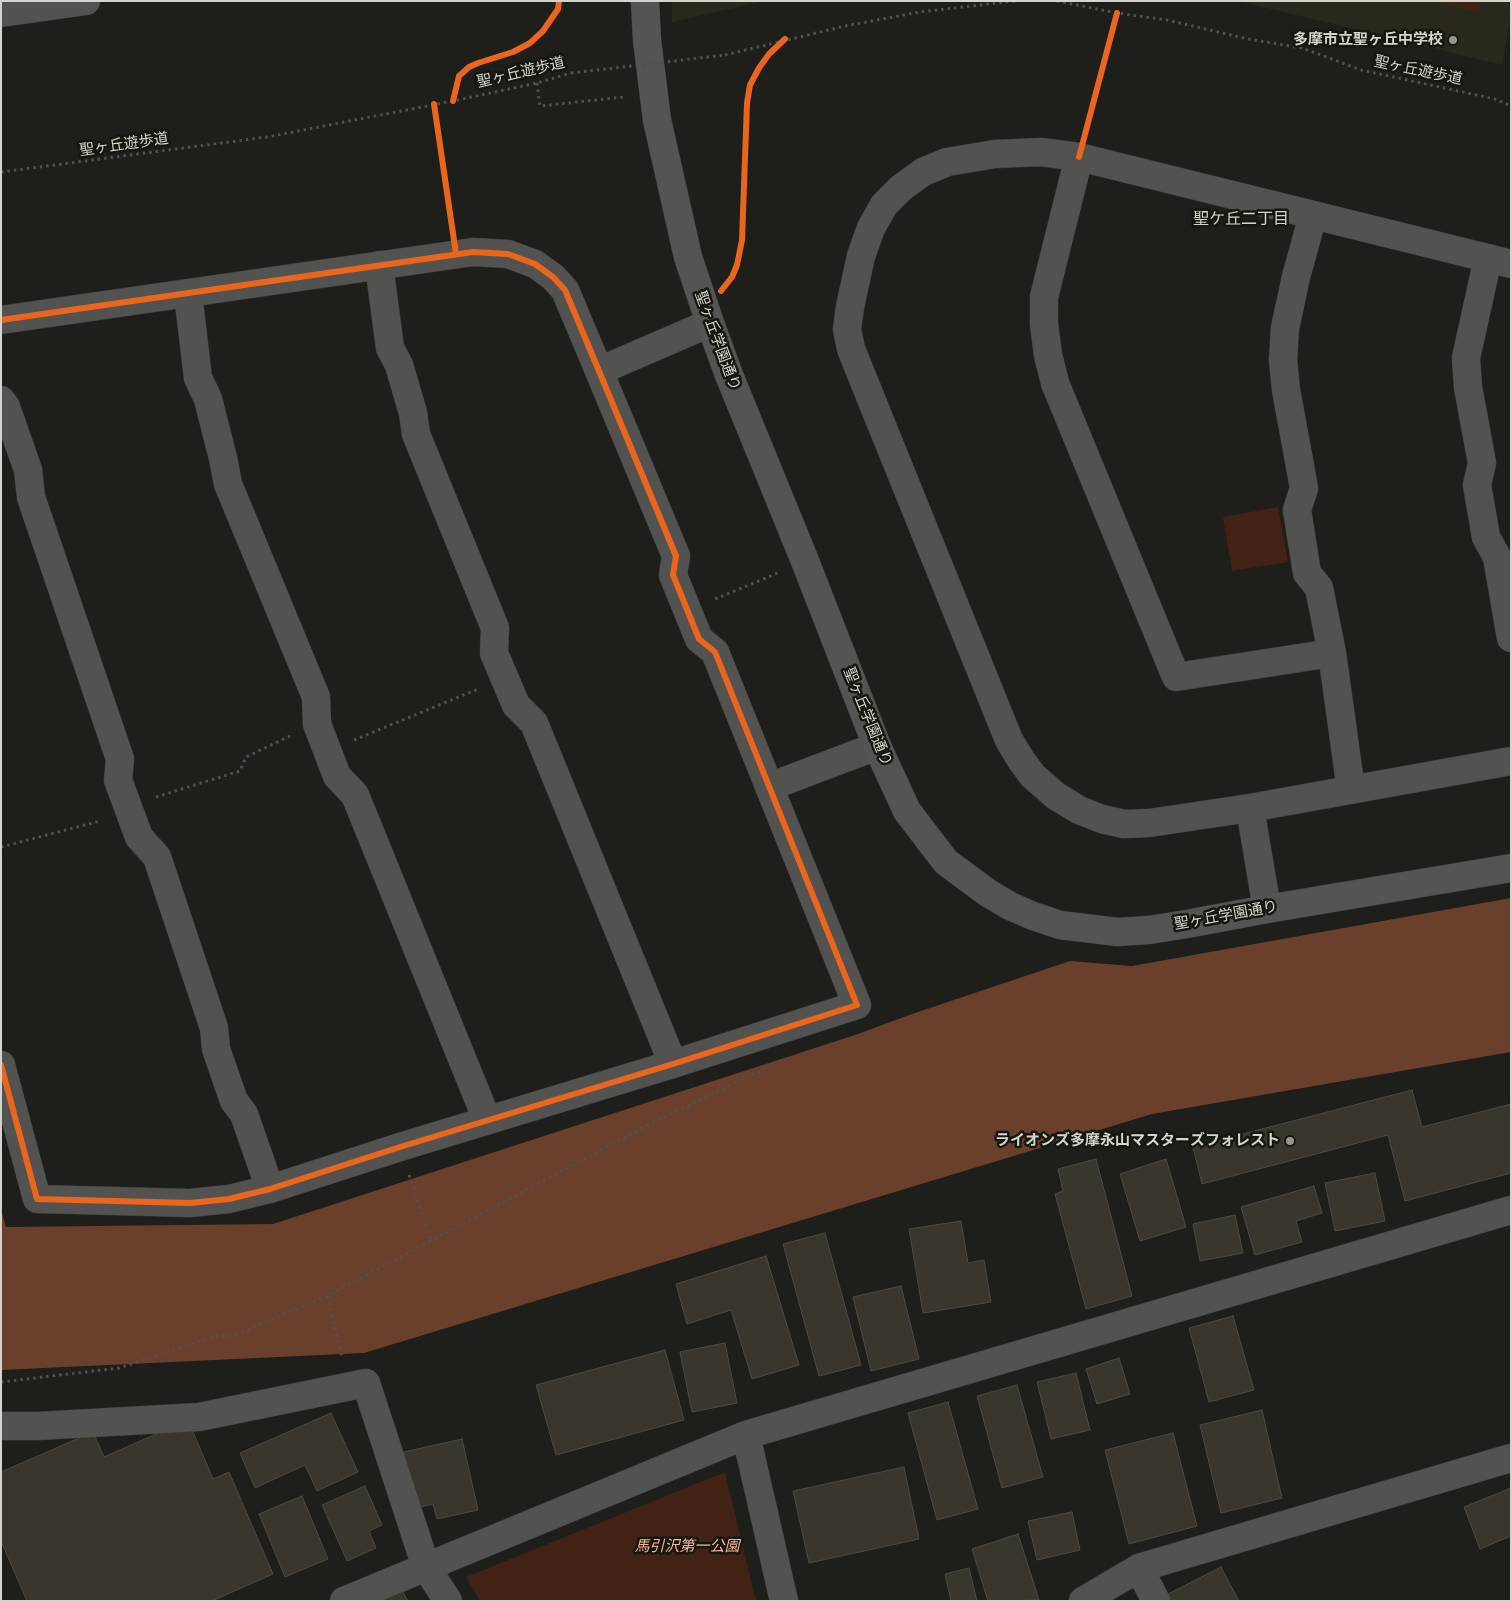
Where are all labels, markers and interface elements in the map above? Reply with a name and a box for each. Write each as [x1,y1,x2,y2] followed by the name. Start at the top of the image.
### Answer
[1293,31,1443,49] place label: 多摩市立聖ヶ丘中学校
[1447,34,1459,46] marker: 多摩市立聖ヶ丘中学校
[1372,53,1464,89] street label: 聖ヶ丘遊歩道
[475,54,567,92] street label: 聖ヶ丘遊歩道
[78,130,170,160] street label: 聖ヶ丘遊歩道
[1193,210,1289,230] district label: 聖ケ丘二丁目
[691,289,743,393] street label: 聖ヶ丘学園通り
[839,665,895,769] street label: 聖ヶ丘学園通り
[1173,898,1279,934] street label: 聖ヶ丘学園通り
[995,1132,1280,1150] place label: ライオンズ多摩永山マスターズフォレスト
[1284,1135,1296,1147] marker: ライオンズ多摩永山マスターズフォレスト
[635,1538,739,1556] park label: 馬引沢第一公園

